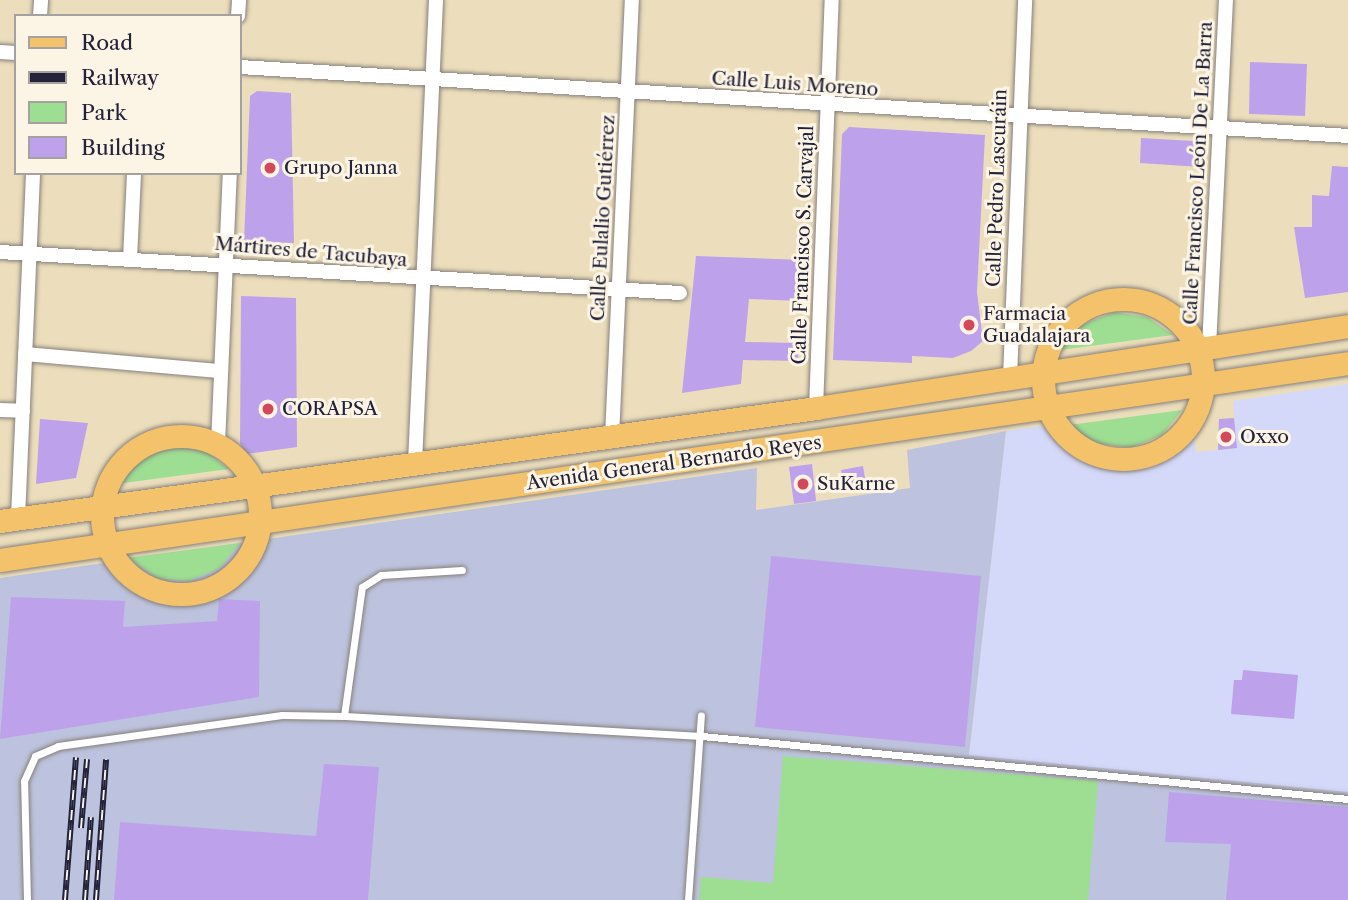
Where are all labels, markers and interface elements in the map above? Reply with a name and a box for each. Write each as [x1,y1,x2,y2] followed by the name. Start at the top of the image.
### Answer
[14,14,242,175] legend
[1179,21,1217,325] street label: Calle Francisco León De La Barra
[81,30,133,55] text: Road
[81,65,159,90] text: Railway
[711,67,879,101] street label: Calle Luis Moreno
[982,88,1012,288] street label: Calle Pedro Lascuráin
[81,100,127,125] text: Park
[586,114,620,322] street label: Calle Eulalio Gutiérrez
[787,125,819,365] street label: Calle Francisco S. Carvajal
[81,135,165,160] text: Building
[284,157,398,179] place label: Grupo Janna
[262,160,278,176] marker: Grupo Janna
[213,232,409,272] street label: Mártires de Tacubaya
[983,303,1091,347] place label: Farmacia Guadalajara
[961,317,977,333] marker: Farmacia Guadalajara
[282,398,378,420] place label: CORAPSA
[260,401,276,417] marker: CORAPSA
[1240,426,1289,448] place label: Oxxo
[1218,429,1234,445] marker: Oxxo
[525,431,823,495] street label: Avenida General Bernardo Reyes
[817,473,895,495] place label: SuKarne
[795,476,811,492] marker: SuKarne

